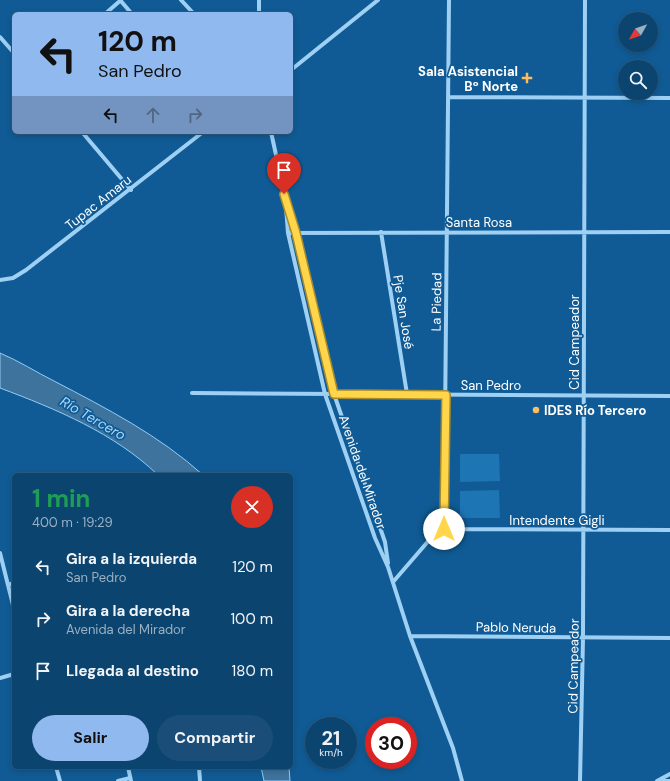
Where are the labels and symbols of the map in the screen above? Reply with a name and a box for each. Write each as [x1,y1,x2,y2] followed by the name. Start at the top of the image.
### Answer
[618,12,658,52] north arrow
[418,63,518,95] place label: Sala Asistencial Bº Norte
[521,72,533,84] marker: Sala Asistencial Bº Norte
[267,153,301,194] pin
[62,171,135,234] street label: Tupac Amaru
[446,214,512,231] street label: Santa Rosa
[427,272,446,332] street label: La Piedad
[389,274,418,351] street label: Pje San José
[566,294,583,390] street label: Cid Campeador
[461,377,522,394] street label: San Pedro
[57,392,129,444] water label: Río Tercero
[544,402,646,419] place label: IDES Río Tercero
[531,405,541,415] marker: IDES Río Tercero
[335,413,390,532] street label: Avenida del Mirador
[423,508,465,550] position arrow
[509,512,605,529] street label: Intendente Gigli
[476,618,556,637] street label: Pablo Neruda
[564,618,583,714] street label: Cid Campeador
[365,717,417,769] speed limit sign: 30

